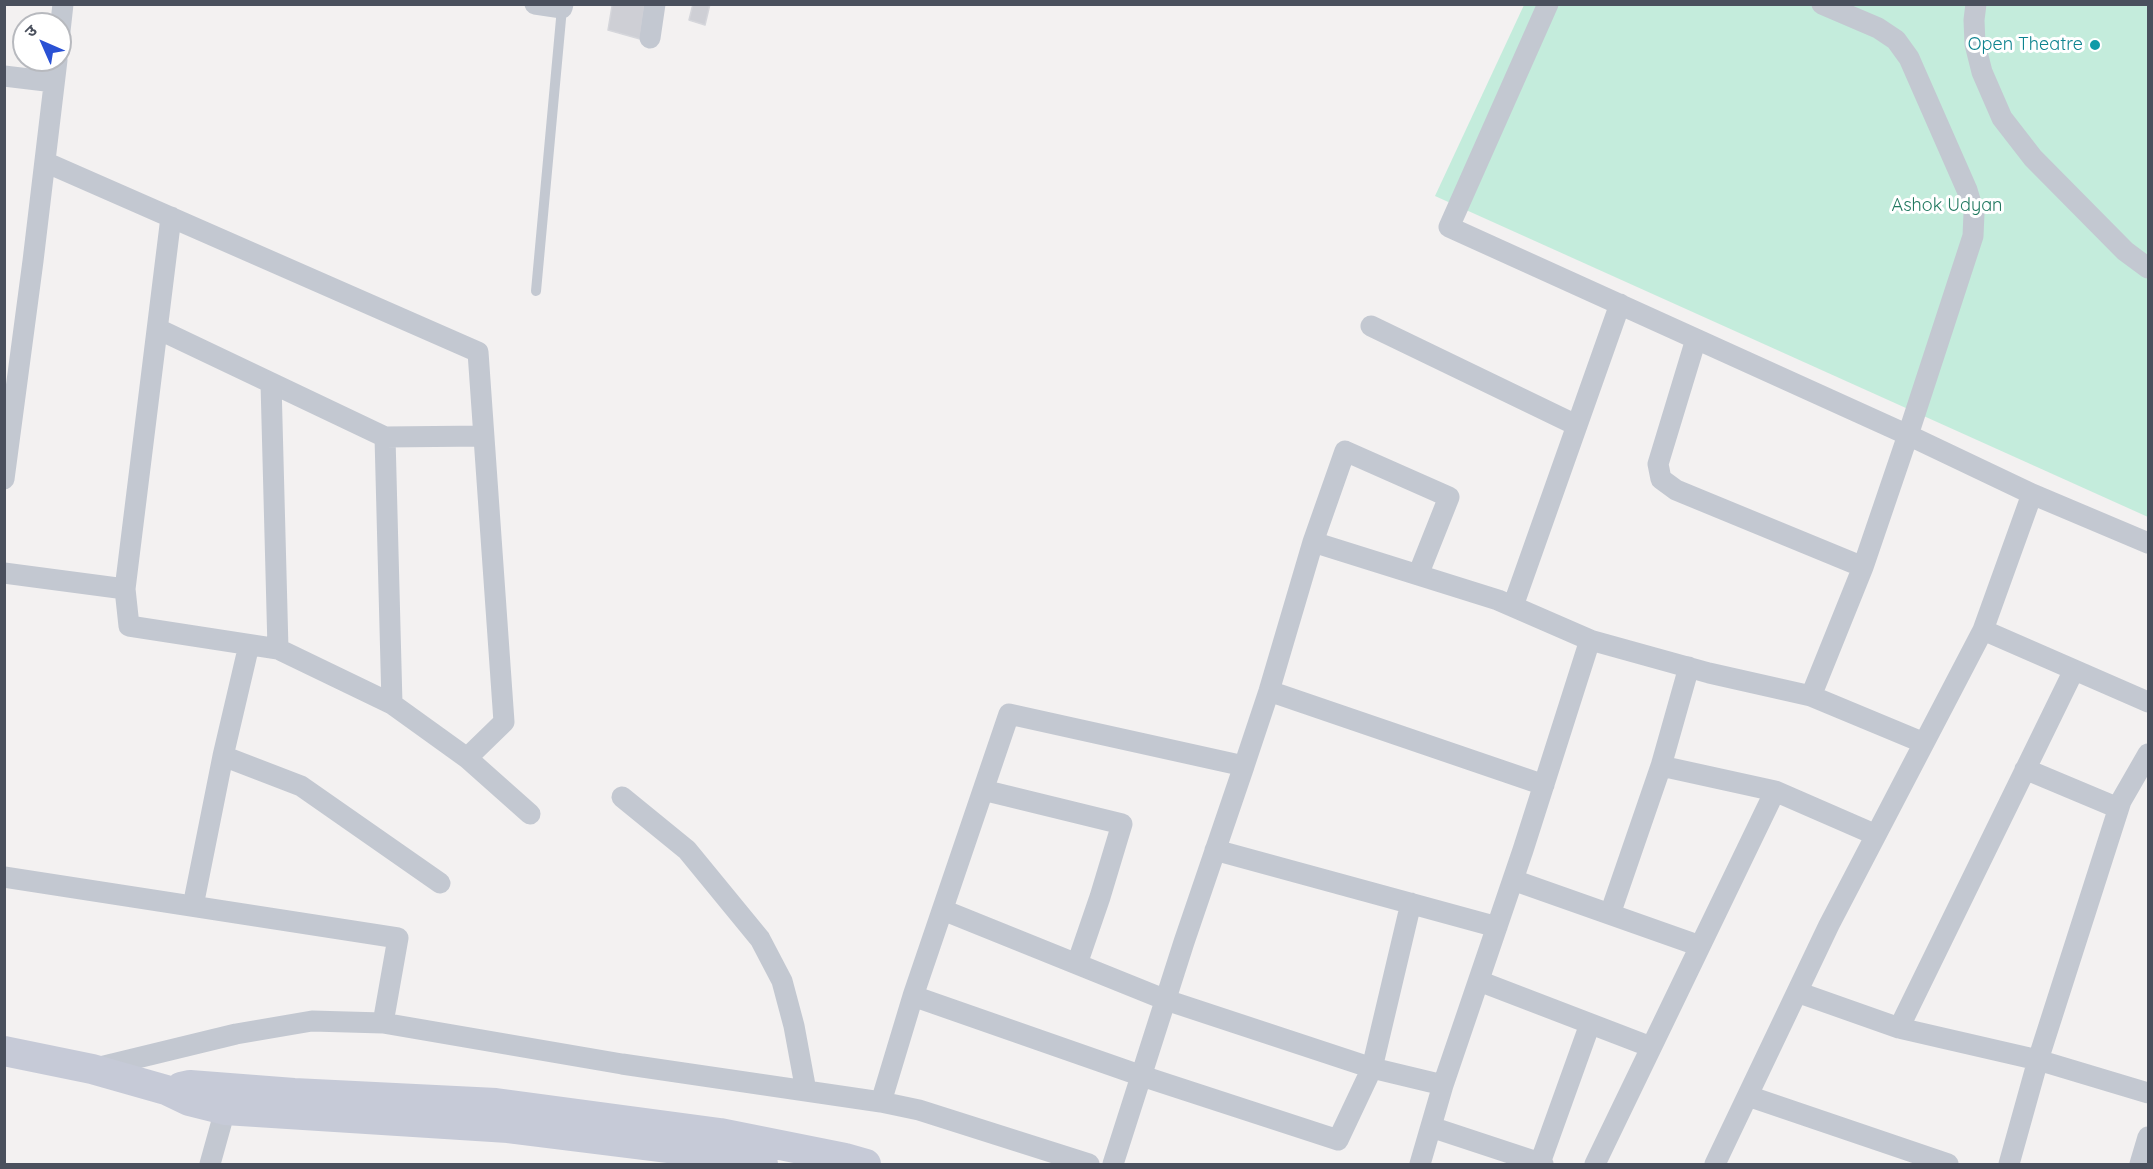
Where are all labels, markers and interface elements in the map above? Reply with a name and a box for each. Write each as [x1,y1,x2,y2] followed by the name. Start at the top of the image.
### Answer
[12,12,72,72] north arrow
[20,20,41,41] text: उ
[1968,34,2083,56] place label: Open Theatre
[2088,38,2102,52] marker: Open Theatre
[1891,195,2003,217] park label: Ashok Udyan

